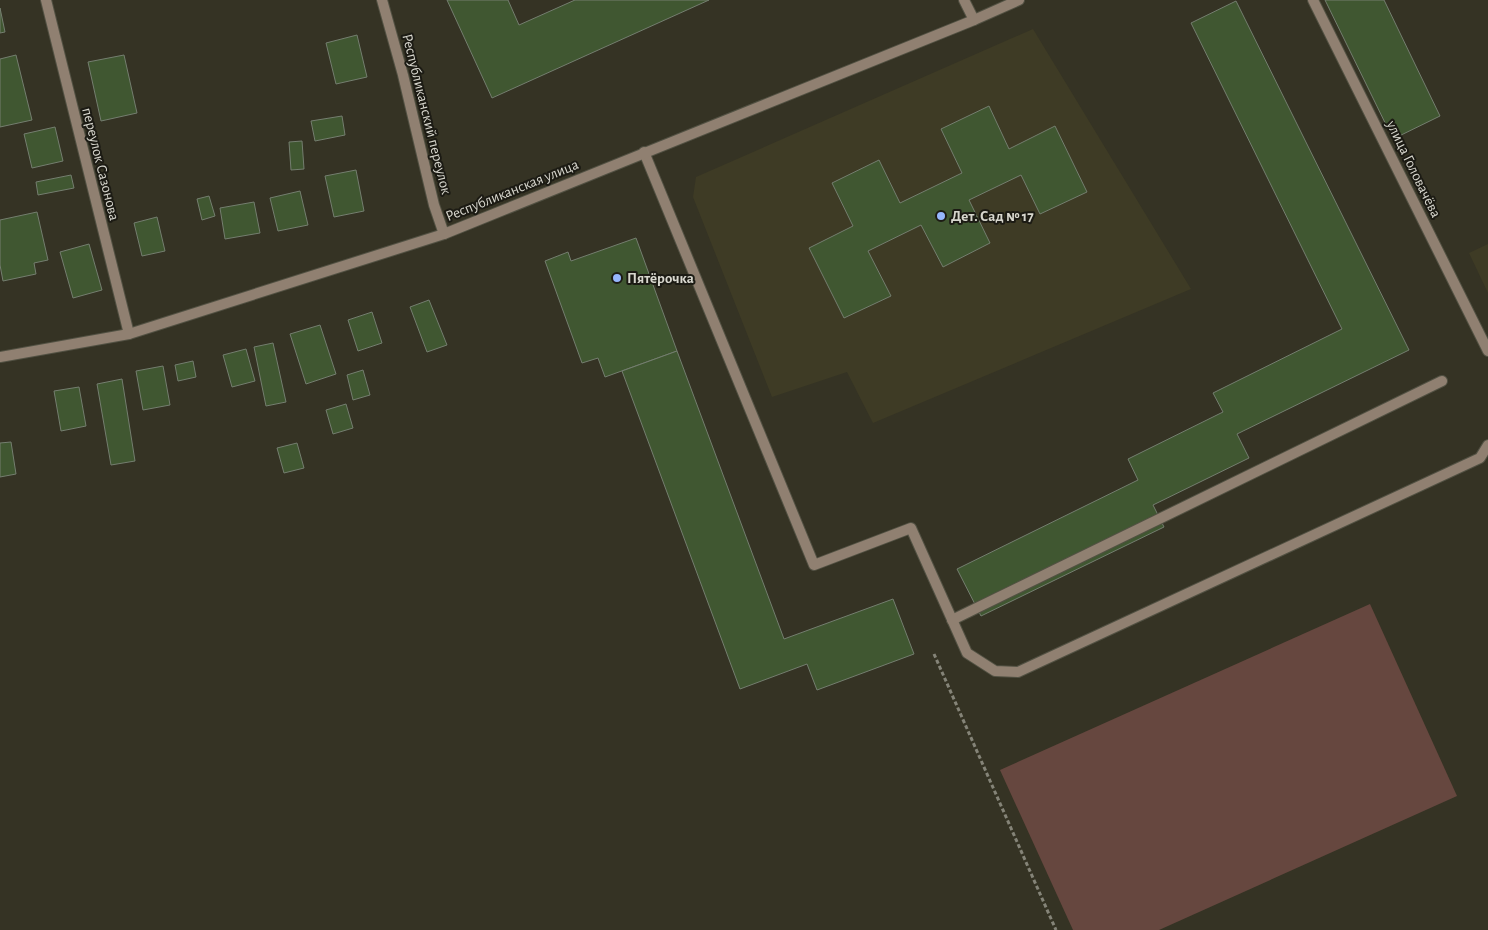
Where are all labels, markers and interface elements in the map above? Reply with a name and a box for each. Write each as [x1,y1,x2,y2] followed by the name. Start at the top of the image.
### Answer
[399,32,454,196] street label: Республиканский переулок
[79,106,122,222] street label: переулок Сазонова
[1383,117,1444,220] street label: улица Головачёва
[444,157,581,224] street label: Республиканская улица
[951,209,1034,224] place label: Дет. Сад № 17
[935,210,947,222] marker: Дет. Сад № 17
[627,271,694,286] place label: Пятёрочка
[611,272,623,284] marker: Пятёрочка

